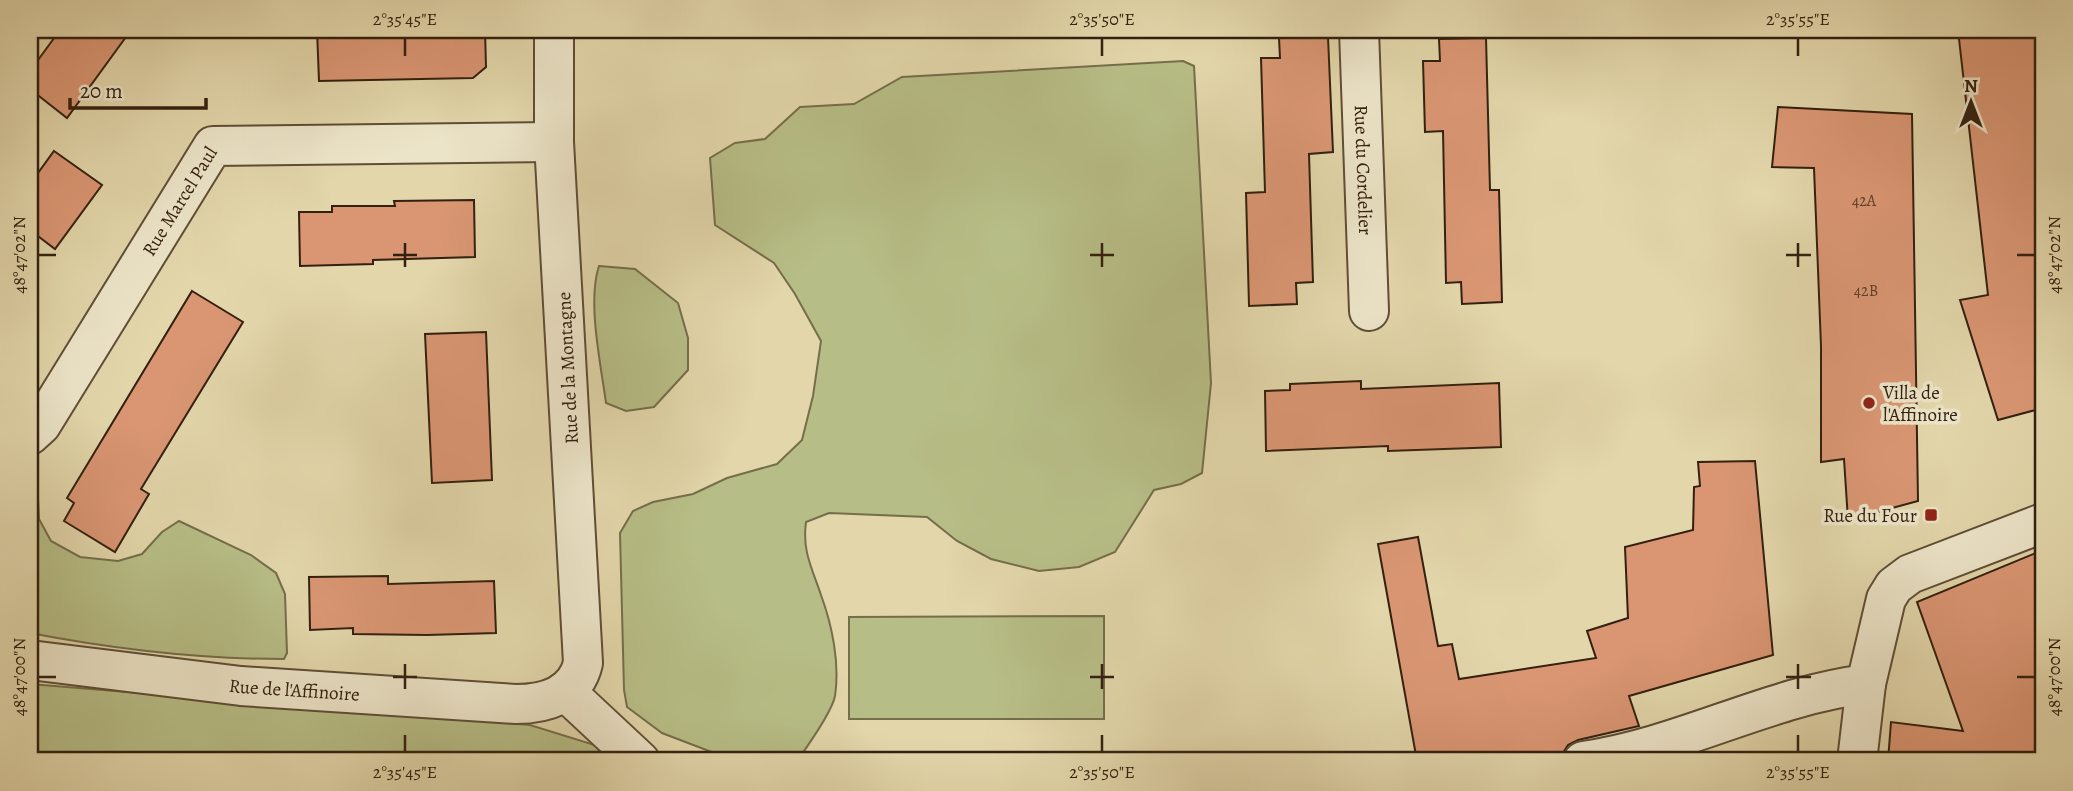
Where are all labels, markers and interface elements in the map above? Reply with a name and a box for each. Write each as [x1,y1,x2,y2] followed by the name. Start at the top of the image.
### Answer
[373,7,437,31] text: 2°35'45"E
[1069,7,1135,31] text: 2°35'50"E
[1766,7,1830,31] text: 2°35'55"E
[70,66,206,110] scale bar
[1937,66,2007,136] north arrow
[1964,73,1978,99] text: N
[80,77,123,105] text: 20 m
[1348,104,1378,236] street label: Rue du Cordelier
[136,142,224,261] street label: Rue Marcel Paul
[1852,190,1877,212] house number: 42A
[7,216,31,294] text: 48°47'02"N
[2042,216,2066,294] text: 48°47'02"N
[1854,280,1878,302] house number: 42B
[551,291,585,445] street label: Rue de la Montagne
[1882,380,1958,428] place label: Villa de l'Affinoire
[1861,395,1877,411] marker: Villa de l'Affinoire
[1823,503,1917,529] place label: Rue du Four
[1923,507,1939,523] marker: Rue du Four
[7,638,31,716] text: 48°47'00"N
[2042,638,2066,716] text: 48°47'00"N
[227,673,360,708] street label: Rue de l'Affinoire
[373,760,437,784] text: 2°35'45"E
[1069,760,1135,784] text: 2°35'50"E
[1766,760,1830,784] text: 2°35'55"E

